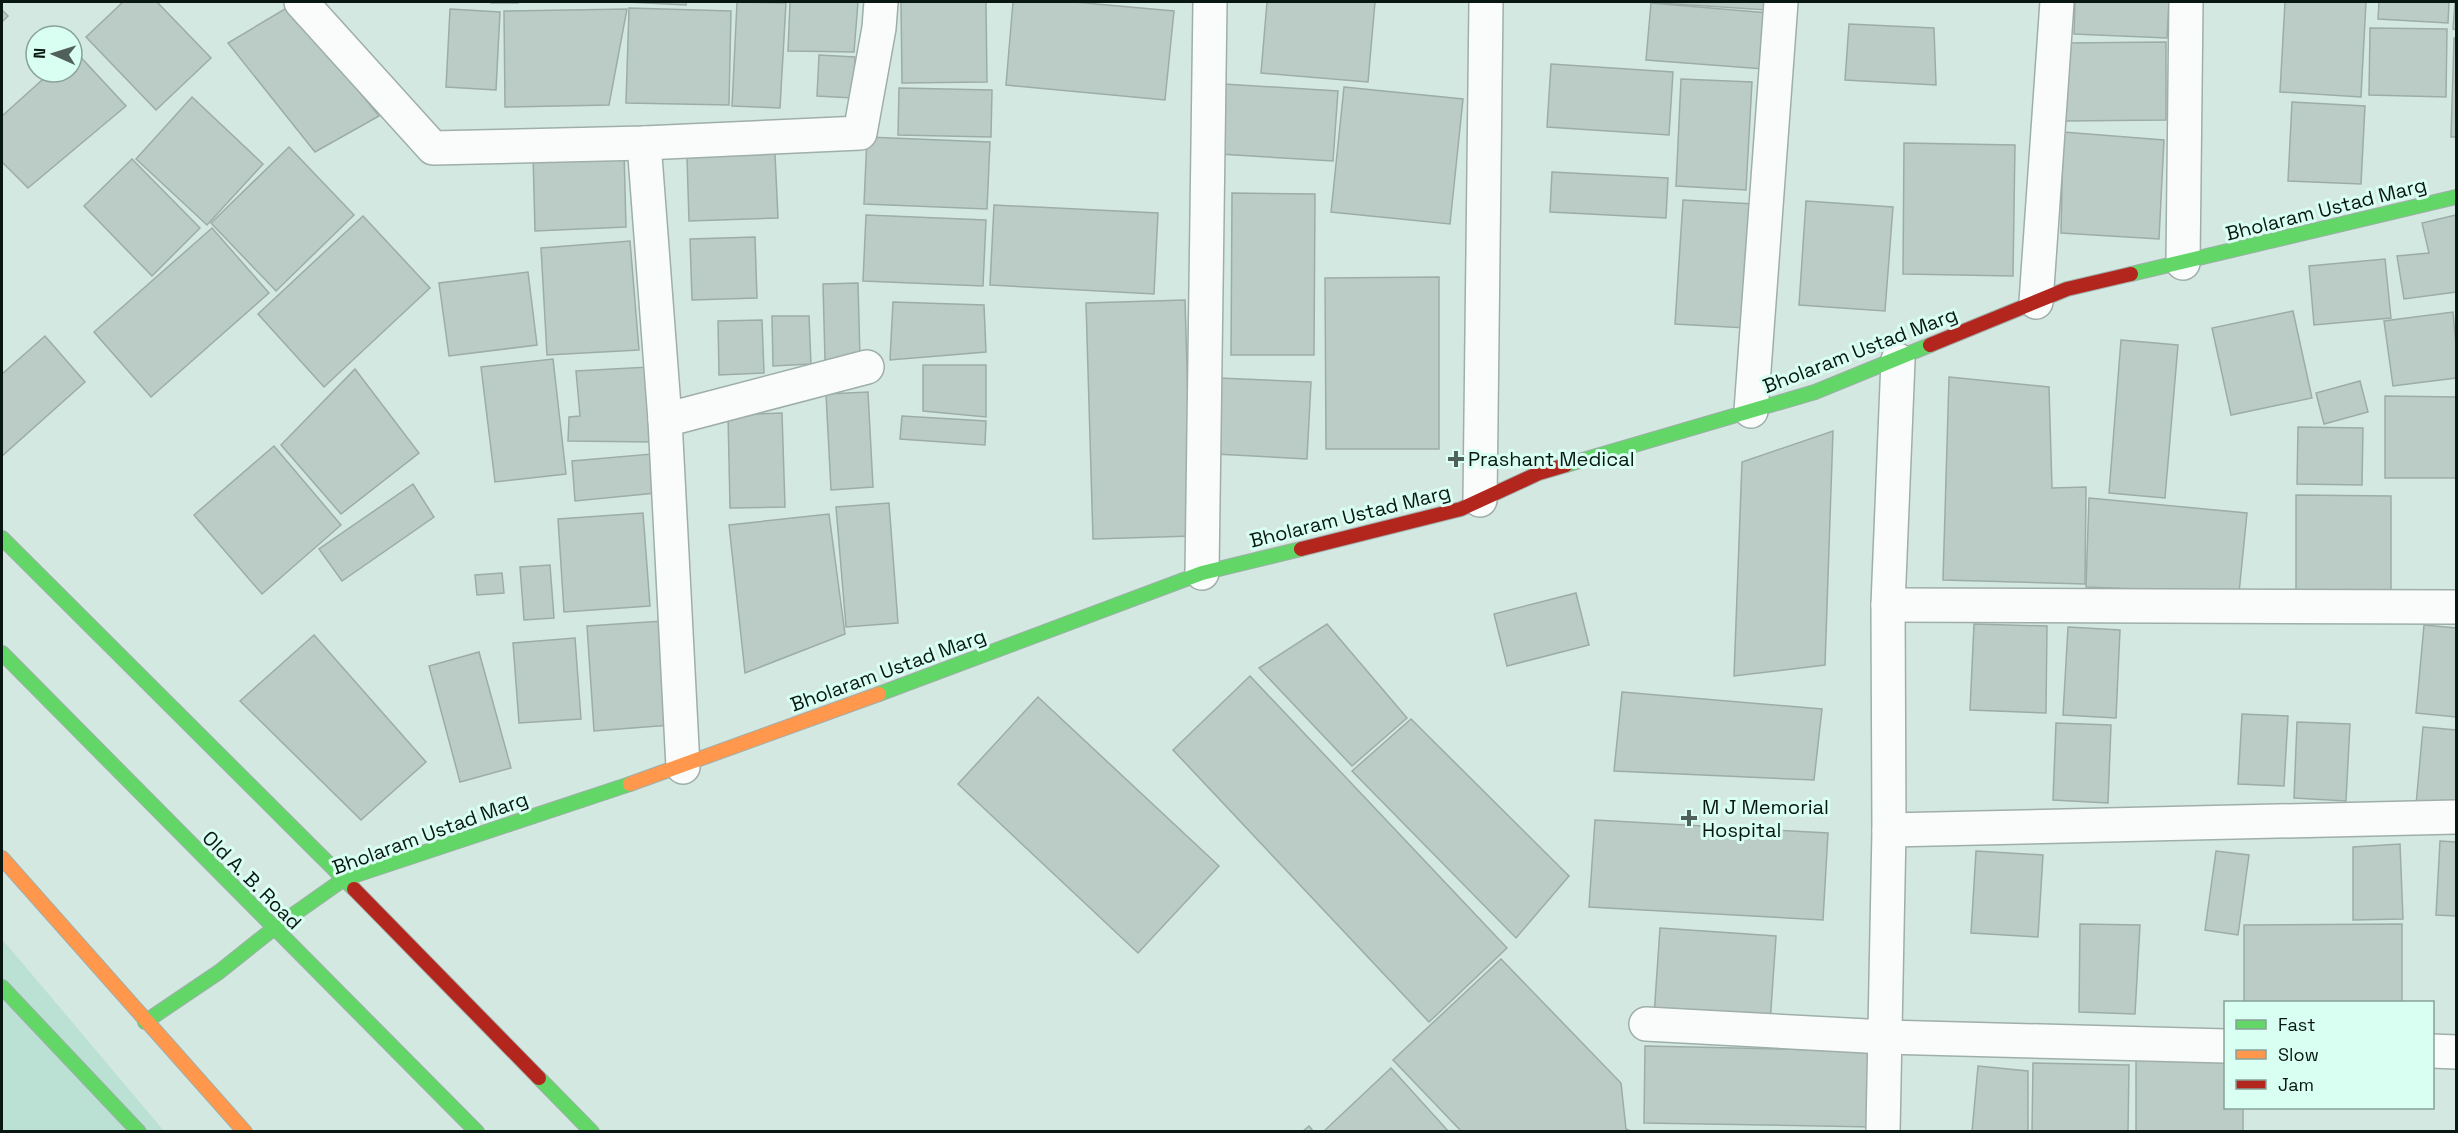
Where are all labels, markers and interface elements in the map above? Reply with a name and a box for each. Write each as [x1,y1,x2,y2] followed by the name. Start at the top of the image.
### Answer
[24,24,84,84] north arrow
[29,47,50,59] text: N
[2223,171,2429,247] street label: Bholaram Ustad Marg
[1759,301,1961,399] street label: Bholaram Ustad Marg
[1468,446,1635,472] place label: Prashant Medical
[1449,452,1463,466] marker: Prashant Medical
[1247,478,1453,554] street label: Bholaram Ustad Marg
[787,623,989,717] street label: Bholaram Ustad Marg
[329,786,531,880] street label: Bholaram Ustad Marg
[1702,794,1829,843] place label: M J Memorial Hospital
[1680,809,1698,827] marker: M J Memorial Hospital
[197,825,307,935] street label: Old A. B. Road
[2224,1001,2434,1109] legend
[2278,1013,2315,1036] text: Fast
[2278,1043,2319,1066] text: Slow
[2278,1073,2314,1096] text: Jam

